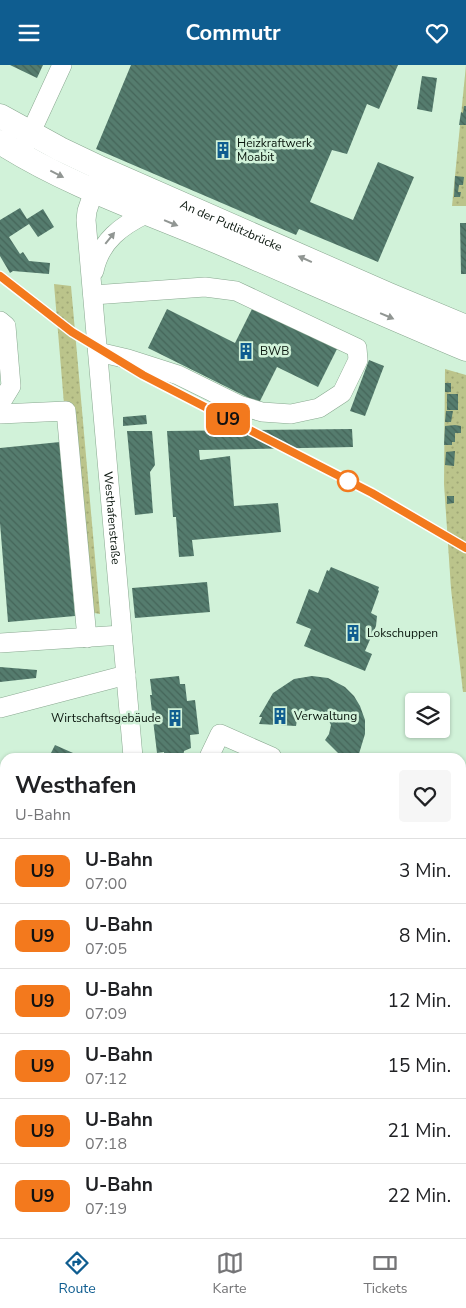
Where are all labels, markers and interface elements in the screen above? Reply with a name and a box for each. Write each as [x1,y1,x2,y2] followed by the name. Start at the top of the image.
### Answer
[185,18,281,48] text: Commutr
[15,19,43,47] icon: menu
[423,19,451,47] icon: heart
[237,135,313,165] place label: Heizkraftwerk Moabit
[213,140,233,160] building icon: Heizkraftwerk Moabit
[49,170,64,178] one-way arrow
[178,196,285,255] street label: An der Putlitzbrücke
[164,219,178,227] one-way arrow
[105,232,116,245] one-way arrow
[298,254,312,262] one-way arrow
[379,313,394,320] one-way arrow
[236,341,256,361] building icon: BWB
[260,343,289,359] place label: BWB
[206,403,250,435] line badge: U9
[216,407,240,431] text: U9
[337,470,359,492] unlabelled marker
[100,471,124,565] street label: Westhafenstraße
[343,623,363,643] building icon: Lokschuppen
[367,625,438,641] place label: Lokschuppen
[405,693,450,738] map controls
[405,693,450,738] button: layers
[270,706,290,726] building icon: Verwaltung
[165,708,185,728] building icon: Wirtschaftsgebäude
[293,708,357,724] place label: Verwaltung
[51,710,161,726] place label: Wirtschaftsgebäude
[15,769,137,801] text: Westhafen
[399,770,451,822] button: heart
[15,804,71,826] text: U-Bahn
[85,847,153,873] text: U-Bahn
[399,858,451,884] text: 3 Min.
[30,859,55,883] text: U9
[85,873,127,895] text: 07:00
[85,912,153,938] text: U-Bahn
[399,923,451,949] text: 8 Min.
[30,924,55,948] text: U9
[85,938,127,960] text: 07:05
[85,977,153,1003] text: U-Bahn
[388,988,451,1014] text: 12 Min.
[30,989,55,1013] text: U9
[85,1003,127,1025] text: 07:09
[85,1042,153,1068] text: U-Bahn
[388,1053,451,1079] text: 15 Min.
[30,1054,55,1078] text: U9
[85,1068,127,1090] text: 07:12
[85,1107,153,1133] text: U-Bahn
[388,1118,451,1144] text: 21 Min.
[30,1119,55,1143] text: U9
[85,1133,127,1155] text: 07:18
[85,1172,153,1198] text: U-Bahn
[388,1183,451,1209] text: 22 Min.
[30,1184,55,1208] text: U9
[85,1198,127,1220] text: 07:19
[58,1249,96,1298] tab: Route
[213,1249,246,1298] tab: Karte
[363,1249,407,1298] tab: Tickets

